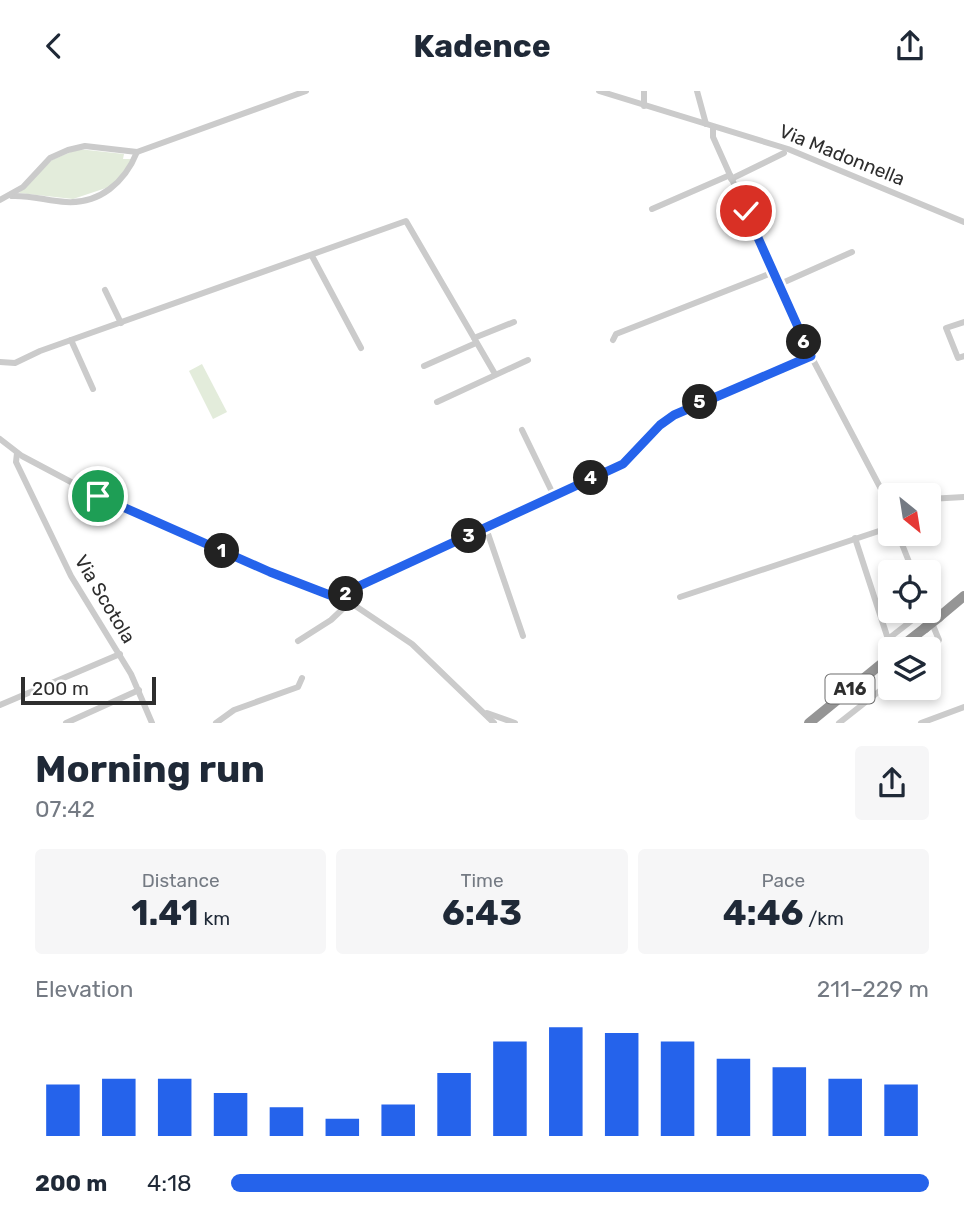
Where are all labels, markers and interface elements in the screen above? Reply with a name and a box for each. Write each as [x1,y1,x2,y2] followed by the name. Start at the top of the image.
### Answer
[35,27,73,65] icon: back
[413,27,551,65] text: Kadence
[891,27,929,65] icon: share
[776,119,908,191] street label: Via Madonnella
[716,181,776,241] pin
[727,192,765,230] icon: check
[786,324,822,359] pin: 6
[797,330,810,353] text: 6
[682,385,718,419] pin: 5
[693,390,706,413] text: 5
[574,461,608,495] pin: 4
[68,466,128,526] pin
[584,466,597,489] text: 4
[79,477,117,515] icon: arrive
[878,483,942,546] north arrow
[878,483,941,700] map controls
[452,519,486,553] pin: 3
[462,524,475,547] text: 3
[204,533,240,568] pin: 1
[217,539,226,562] text: 1
[70,551,140,647] street label: Via Scotola
[878,560,941,623] button: locate
[328,577,364,611] pin: 2
[339,582,352,605] text: 2
[878,637,941,700] button: layers
[21,673,156,705] scale bar
[826,675,874,703] road number: A16
[32,677,89,700] text: 200 m
[35,746,265,792] text: Morning run
[855,746,929,820] button: share
[35,795,95,823] text: 07:42
[142,869,220,892] text: Distance
[460,869,504,892] text: Time
[762,869,805,892] text: Pace
[131,892,199,934] text: 1.41
[442,892,522,934] text: 6:43
[723,892,803,934] text: 4:46
[199,907,230,930] text: km
[803,907,844,930] text: /km
[35,975,134,1003] text: Elevation
[817,975,929,1003] text: 211–229 m
[35,1169,107,1197] text: 200 m
[147,1169,192,1197] text: 4:18

